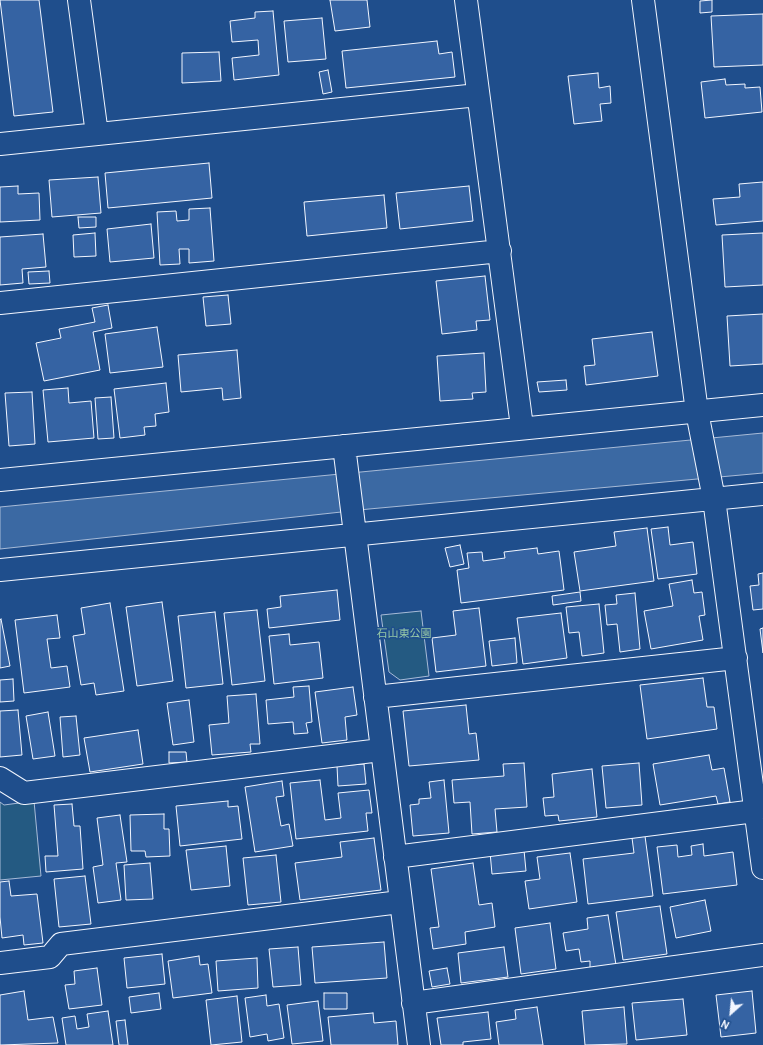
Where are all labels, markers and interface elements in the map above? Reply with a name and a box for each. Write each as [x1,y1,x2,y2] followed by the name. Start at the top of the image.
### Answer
[377,628,431,642] park label: 石山東公園
[711,993,751,1033] north arrow
[719,1016,732,1032] text: N

